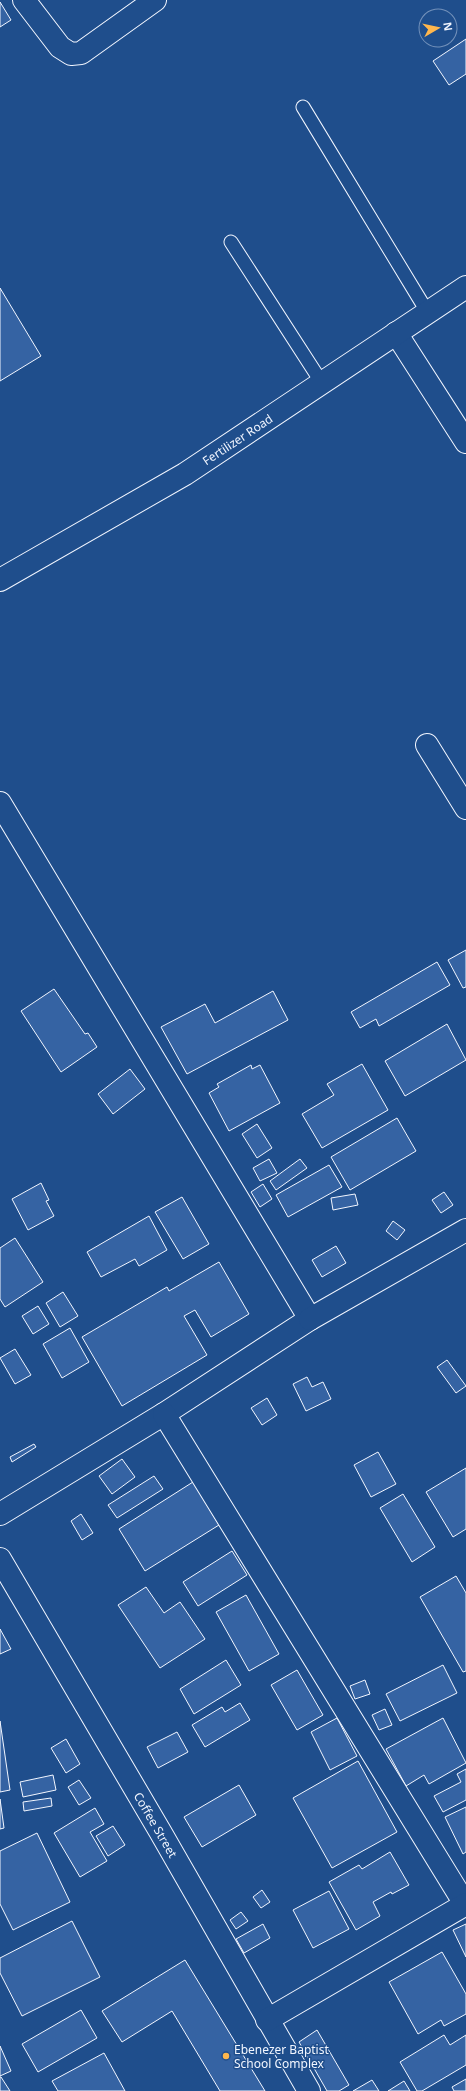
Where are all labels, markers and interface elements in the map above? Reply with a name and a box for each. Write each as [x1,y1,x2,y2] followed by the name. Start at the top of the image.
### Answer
[418,8,458,48] north arrow
[440,21,456,32] text: N
[199,410,276,469] street label: Fertilizer Road
[130,1789,182,1861] street label: Coffee Street
[234,2041,329,2072] place label: Ebenezer Baptist School Complex
[221,2051,231,2061] marker: Ebenezer Baptist School Complex

